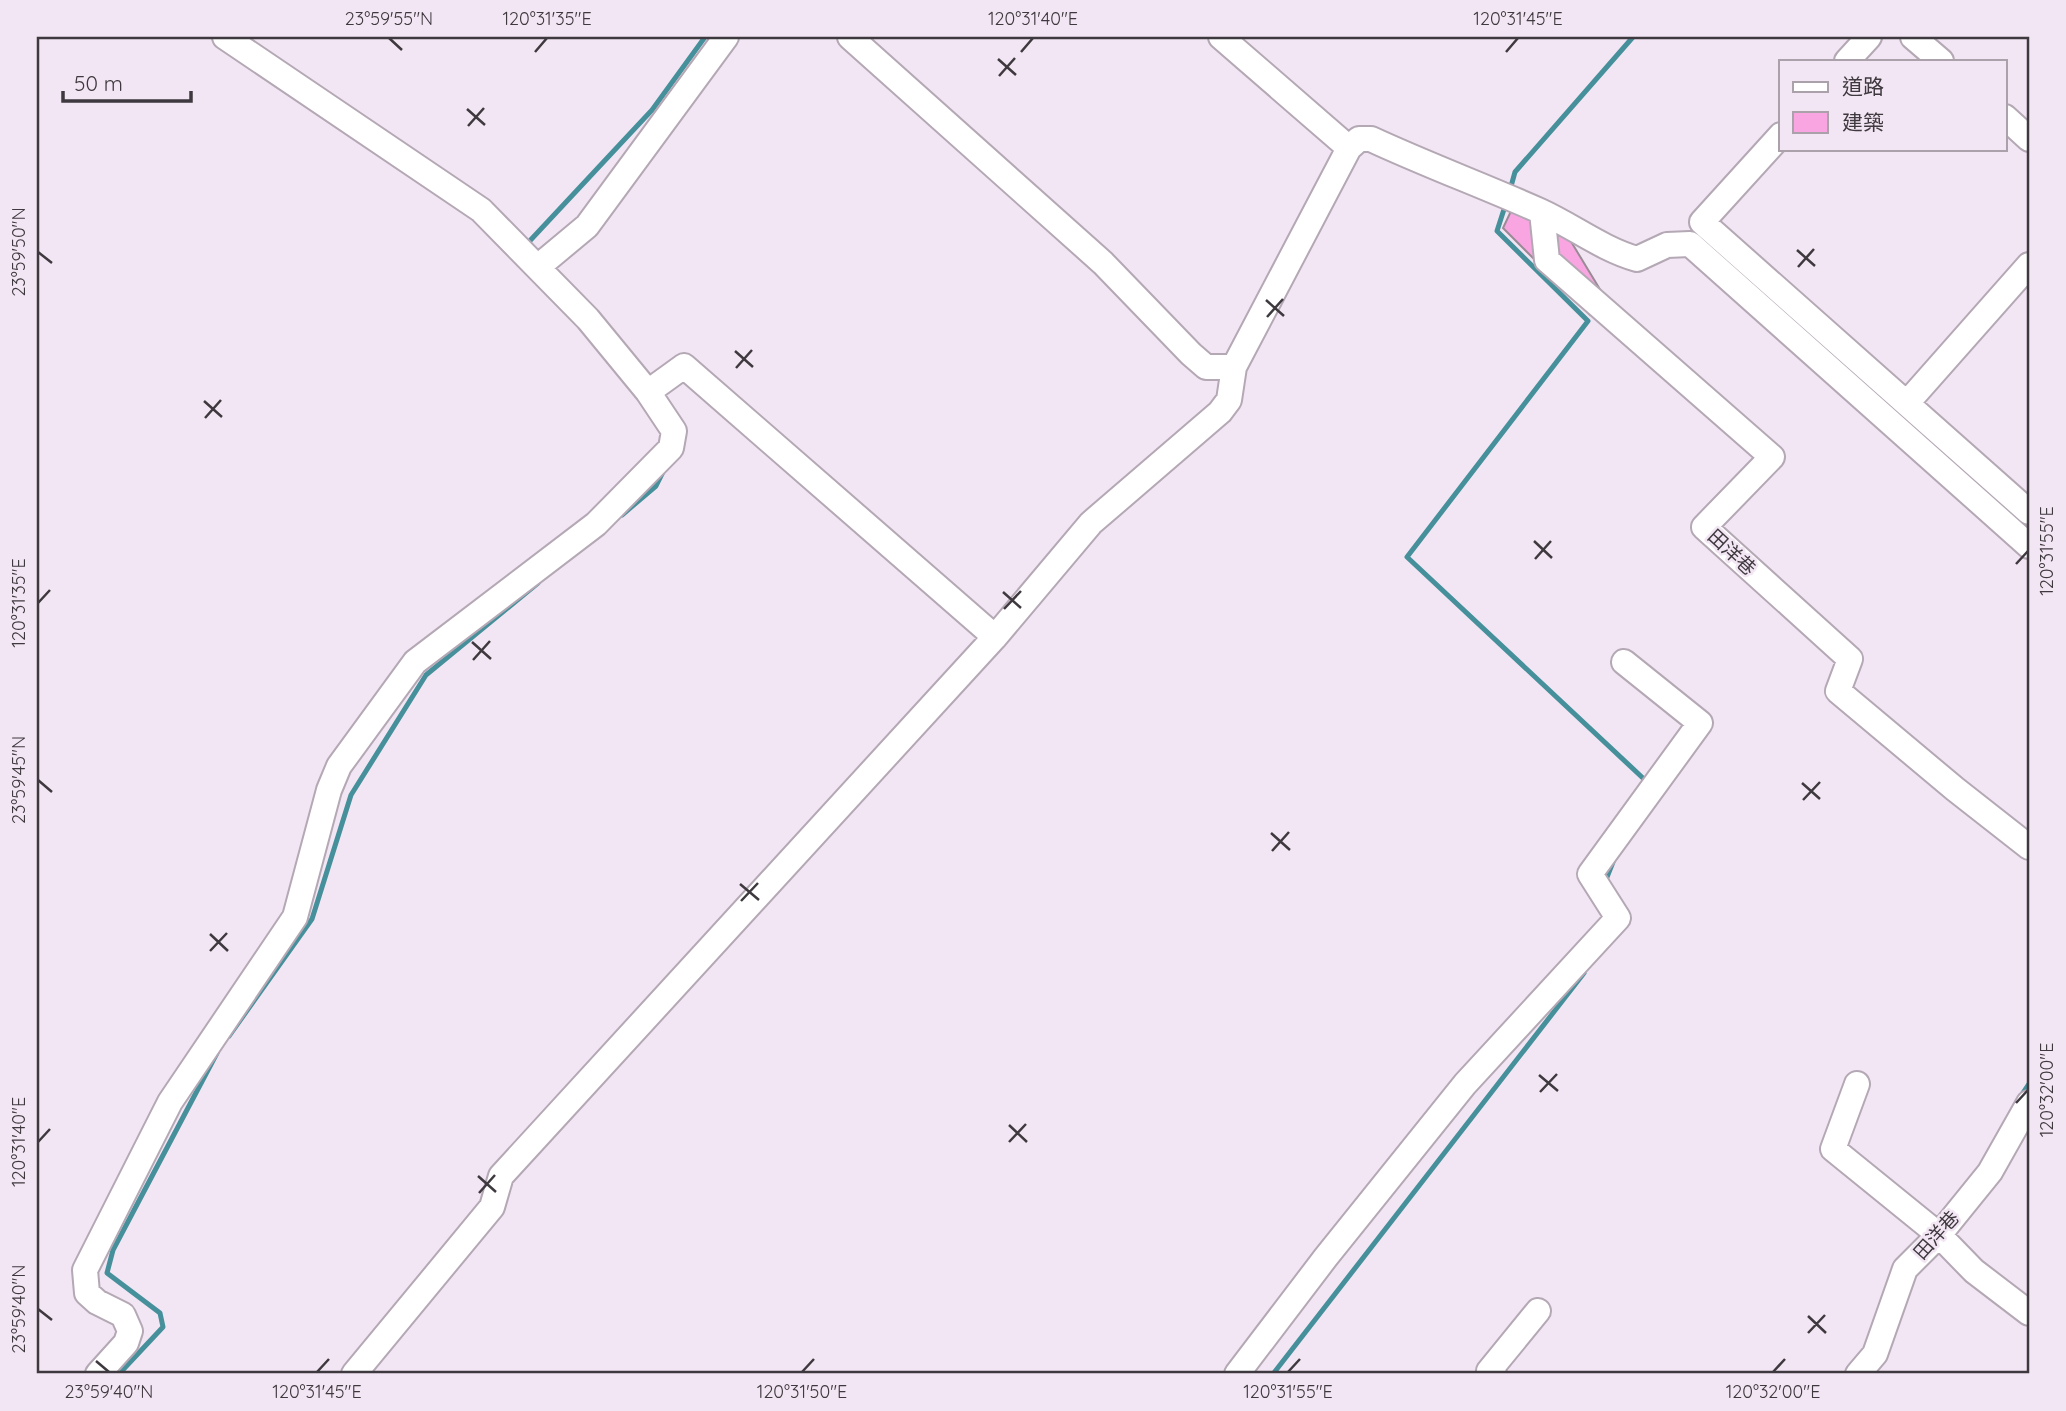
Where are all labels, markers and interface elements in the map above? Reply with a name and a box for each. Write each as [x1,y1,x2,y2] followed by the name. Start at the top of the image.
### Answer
[345,7,433,30] text: 23°59'55"N
[502,7,592,30] text: 120°31'35"E
[988,7,1078,30] text: 120°31'40"E
[1473,7,1563,30] text: 120°31'45"E
[63,60,191,104] scale bar
[1779,60,2007,150] legend
[74,70,123,96] text: 50 m
[1842,73,1884,99] text: 道路
[1842,109,1884,135] text: 建築
[7,207,30,297] text: 23°59'50"N
[2035,506,2058,596] text: 120°31'55"E
[1703,524,1761,580] street label: 田洋巷
[7,558,30,648] text: 120°31'35"E
[7,736,30,824] text: 23°59'45"N
[2035,1043,2058,1137] text: 120°32'00"E
[7,1097,30,1187] text: 120°31'40"E
[1908,1206,1964,1264] street label: 田洋巷
[7,1265,30,1353] text: 23°59'40"N
[65,1380,153,1403] text: 23°59'40"N
[272,1380,362,1403] text: 120°31'45"E
[757,1380,847,1403] text: 120°31'50"E
[1243,1380,1333,1403] text: 120°31'55"E
[1726,1380,1820,1403] text: 120°32'00"E

